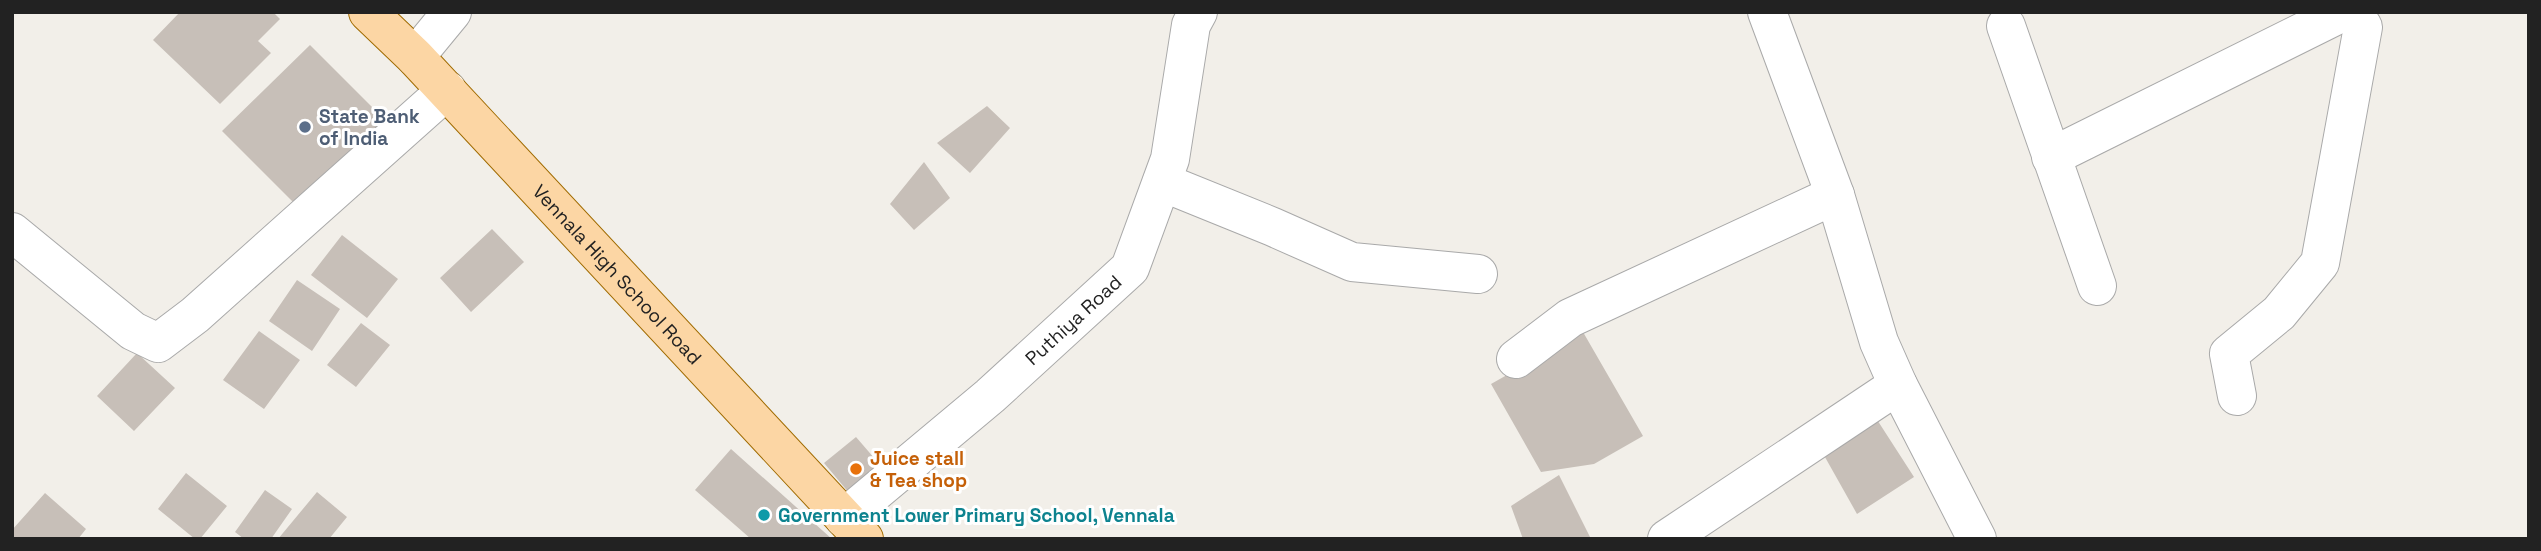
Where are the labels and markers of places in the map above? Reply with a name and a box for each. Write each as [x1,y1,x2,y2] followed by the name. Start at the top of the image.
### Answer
[319,104,420,151] place label: State Bank of India
[297,119,313,135] marker: State Bank of India
[870,446,967,493] place label: Juice stall & Tea shop
[848,461,864,477] marker: Juice stall & Tea shop
[778,503,1175,528] place label: Government Lower Primary School, Vennala
[756,507,772,523] marker: Government Lower Primary School, Vennala

